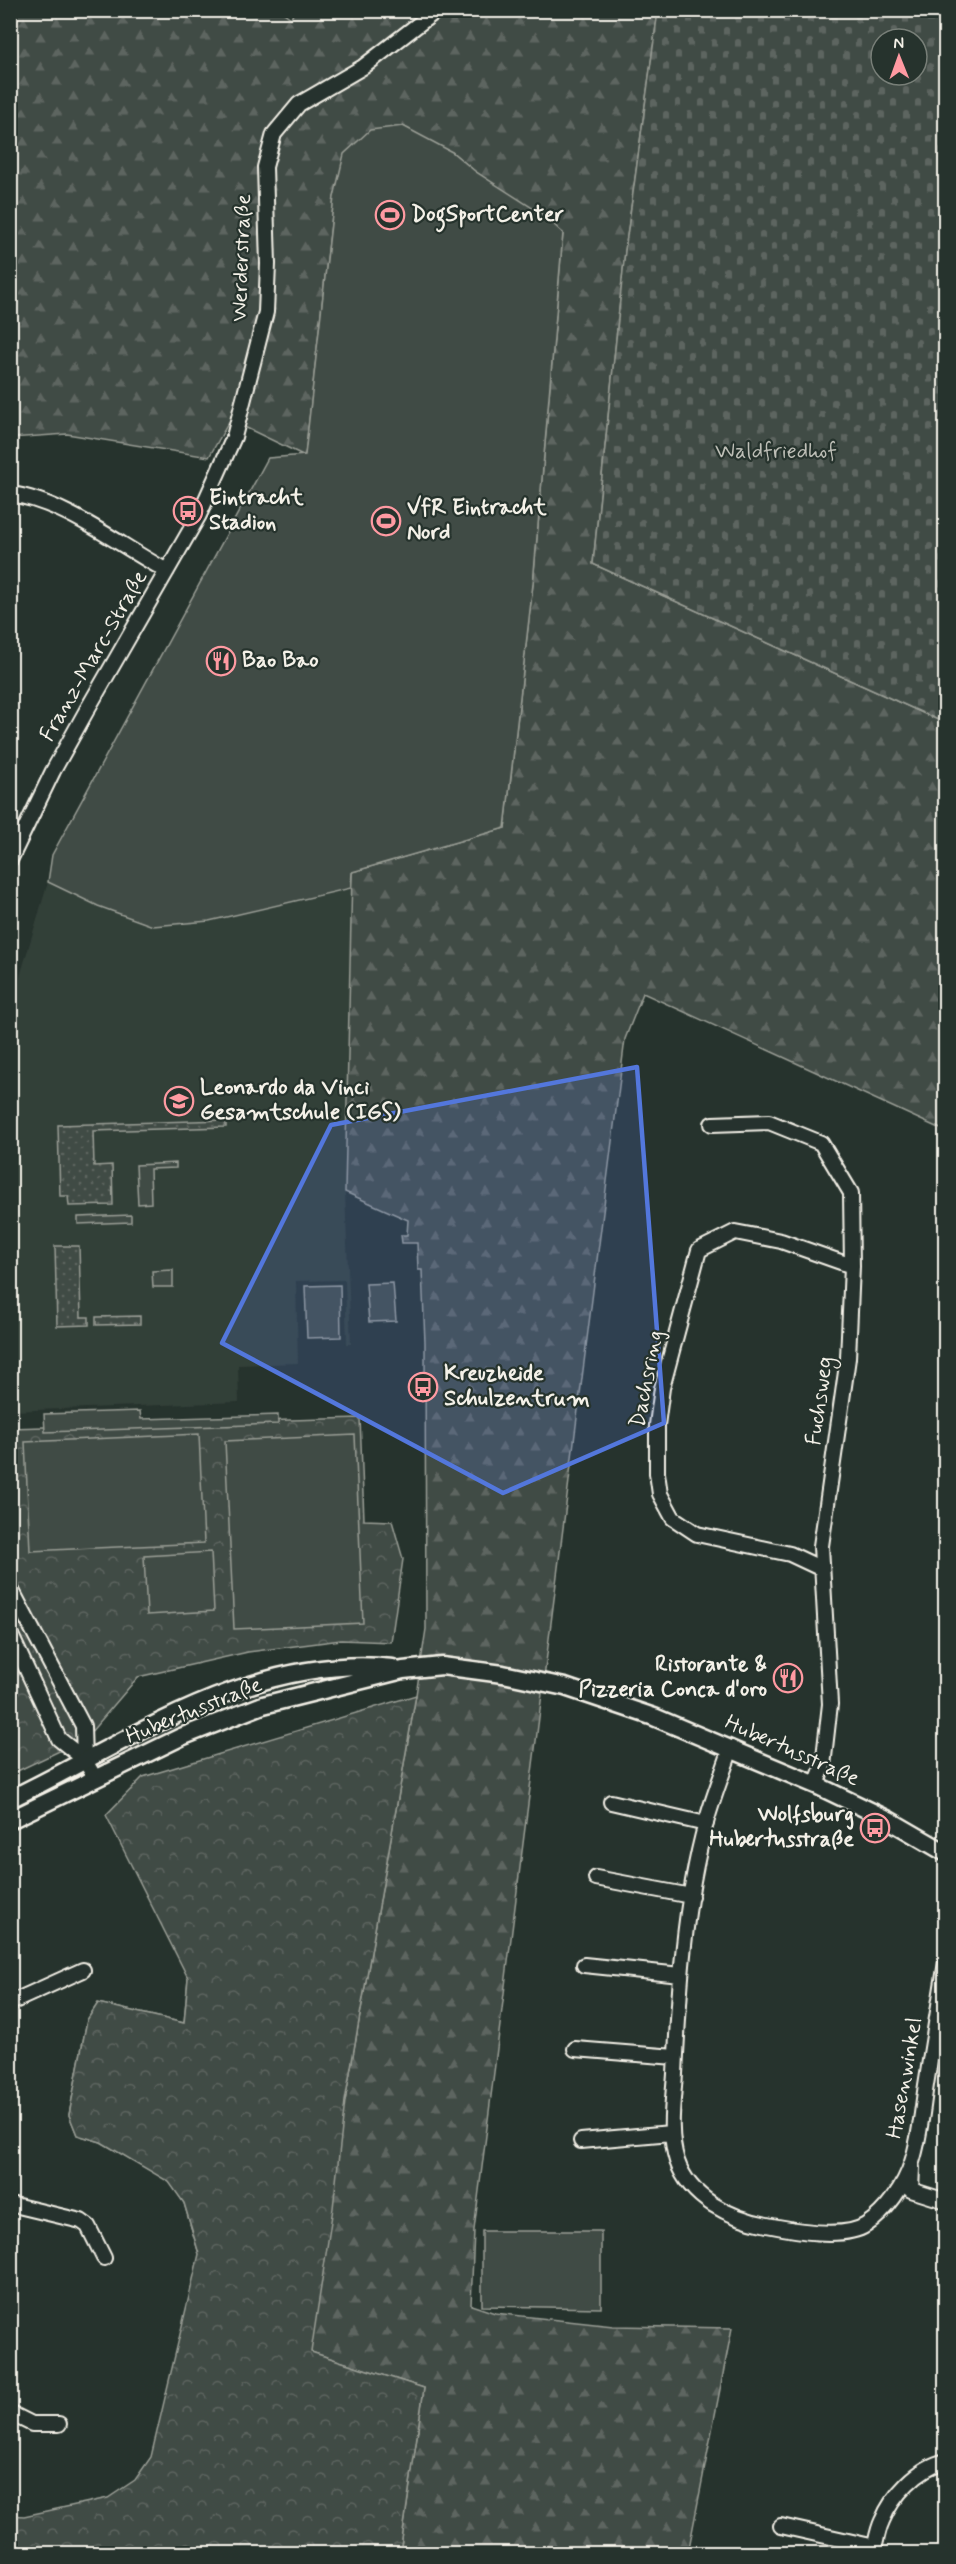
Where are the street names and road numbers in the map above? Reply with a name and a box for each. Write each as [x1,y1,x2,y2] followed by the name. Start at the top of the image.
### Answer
[226,193,258,322] street label: Werderstraße
[34,565,155,747] street label: Franz-Marc-Straße
[624,1328,671,1430] street label: Dachsring
[800,1355,843,1448] street label: Fuchsweg
[122,1671,267,1751] street label: Hubertusstraße
[720,1709,864,1793] street label: Hubertusstraße
[881,2015,929,2141] street label: Hasenwinkel

